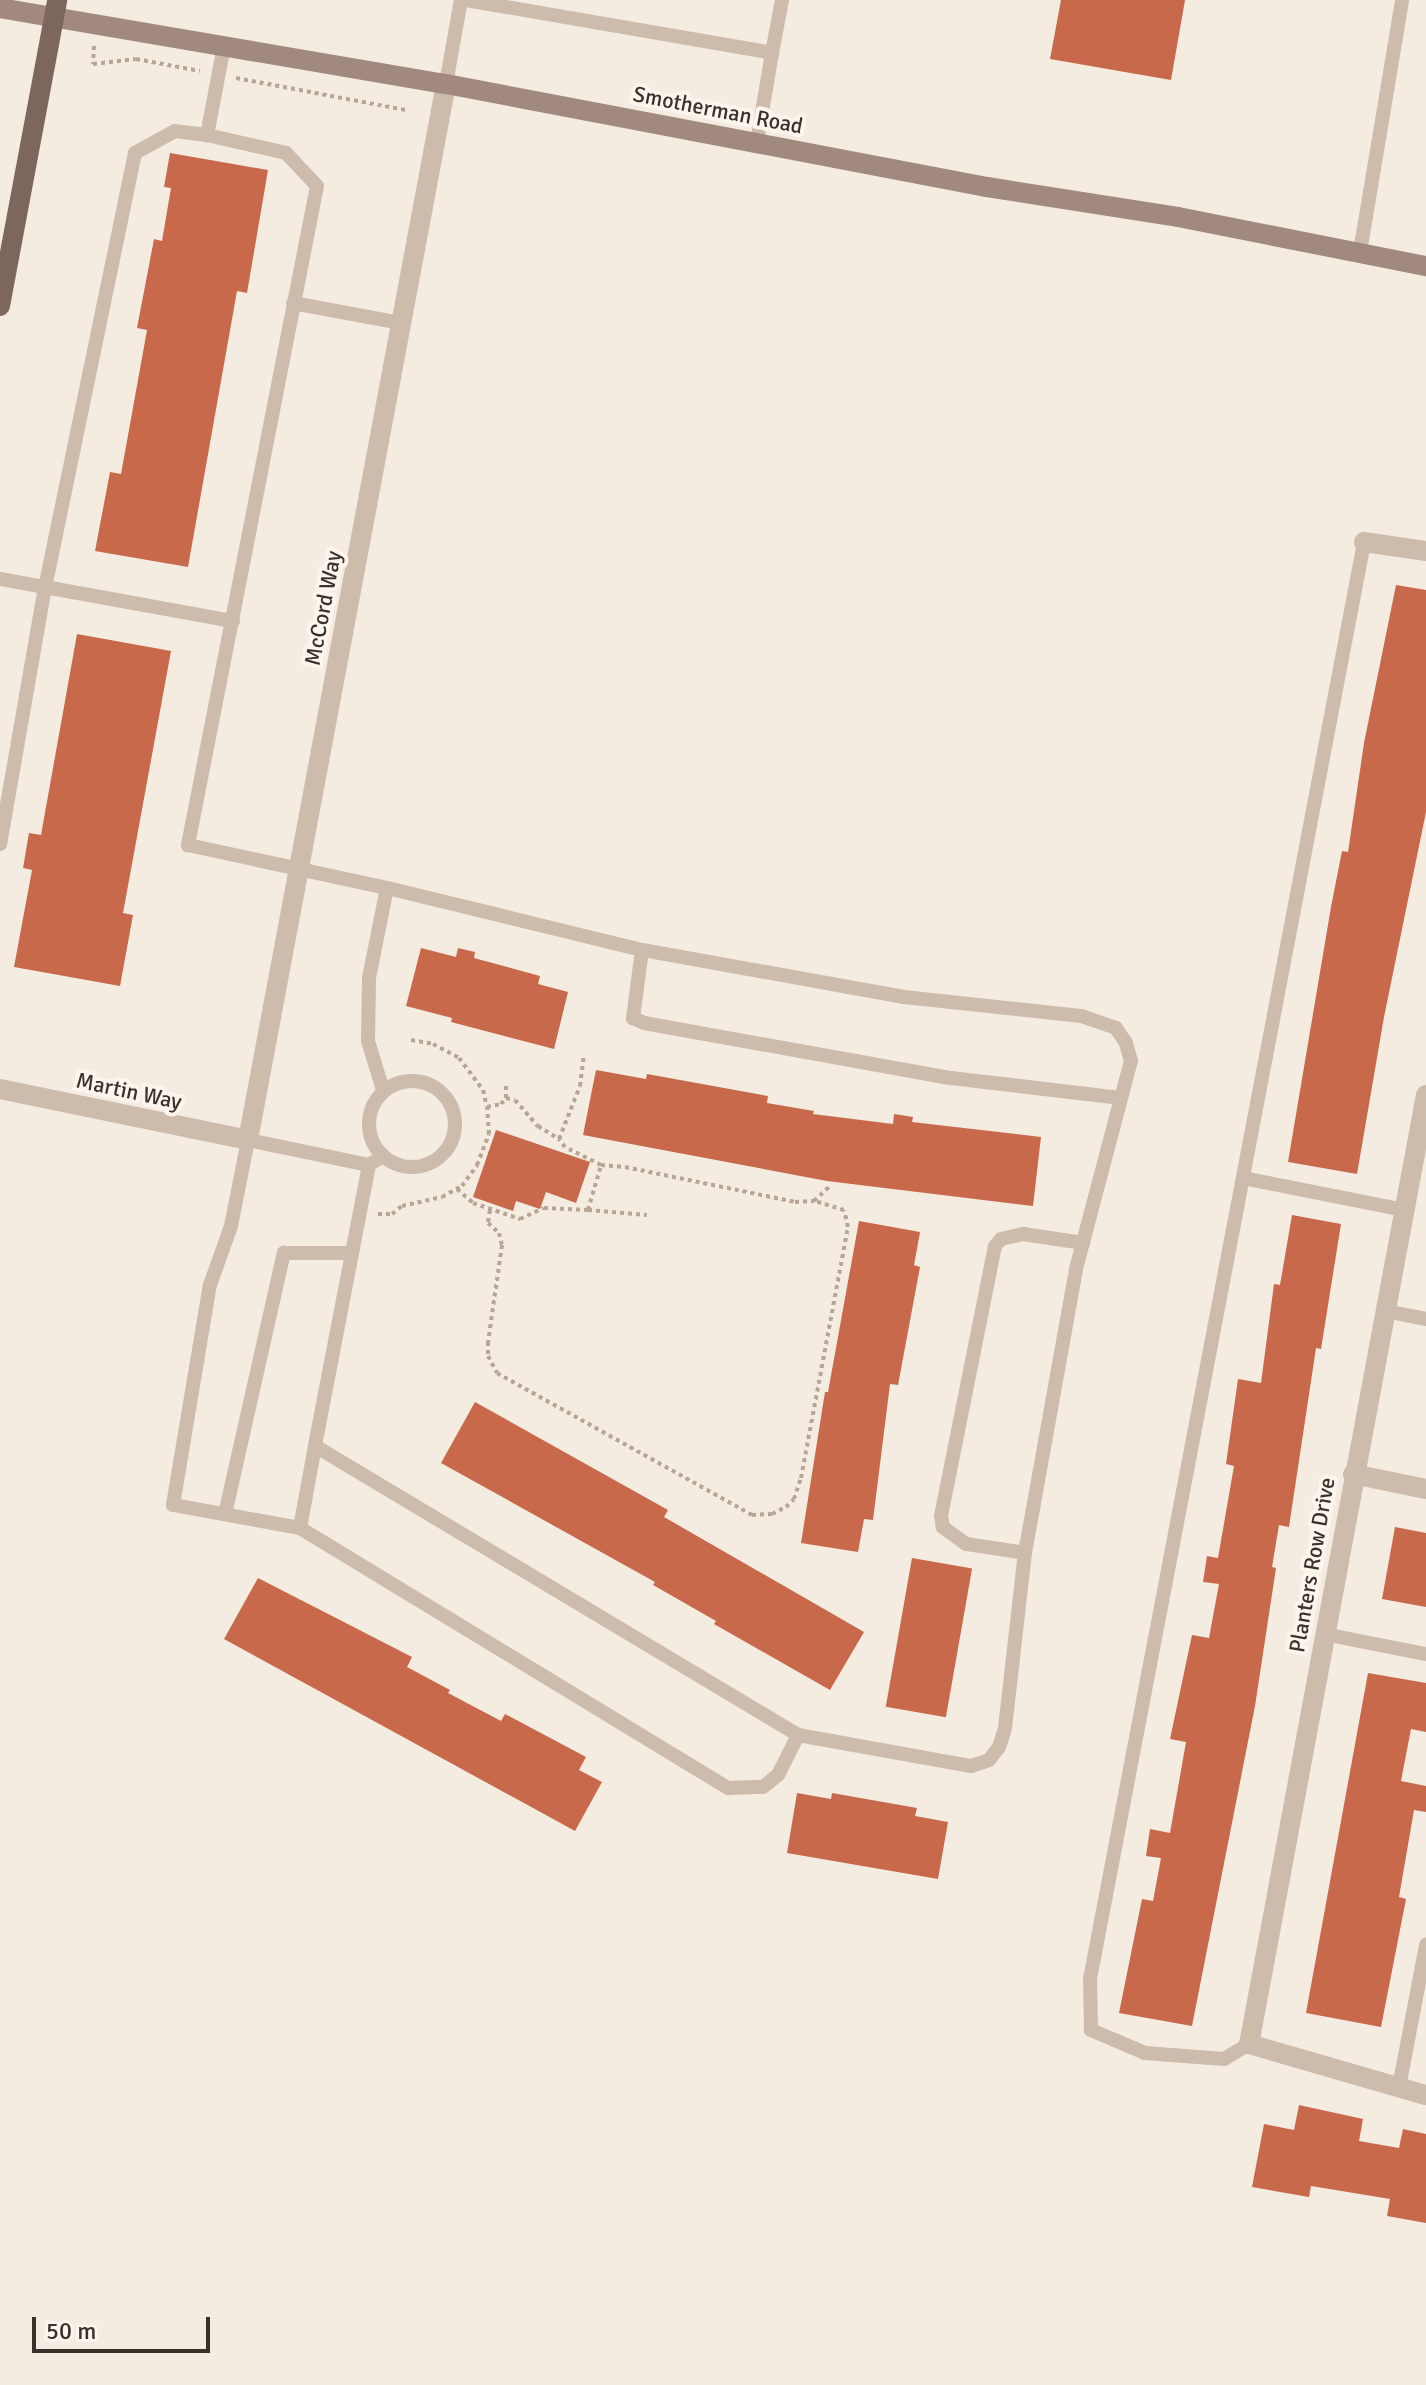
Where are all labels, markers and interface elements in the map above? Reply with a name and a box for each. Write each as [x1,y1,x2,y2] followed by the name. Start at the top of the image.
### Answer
[631,81,805,139] street label: Smotherman Road
[299,548,347,668] street label: McCord Way
[74,1067,184,1115] street label: Martin Way
[1284,1475,1340,1655] street label: Planters Row Drive
[36,2301,214,2351] scale bar
[46,2316,96,2346] text: 50 m

